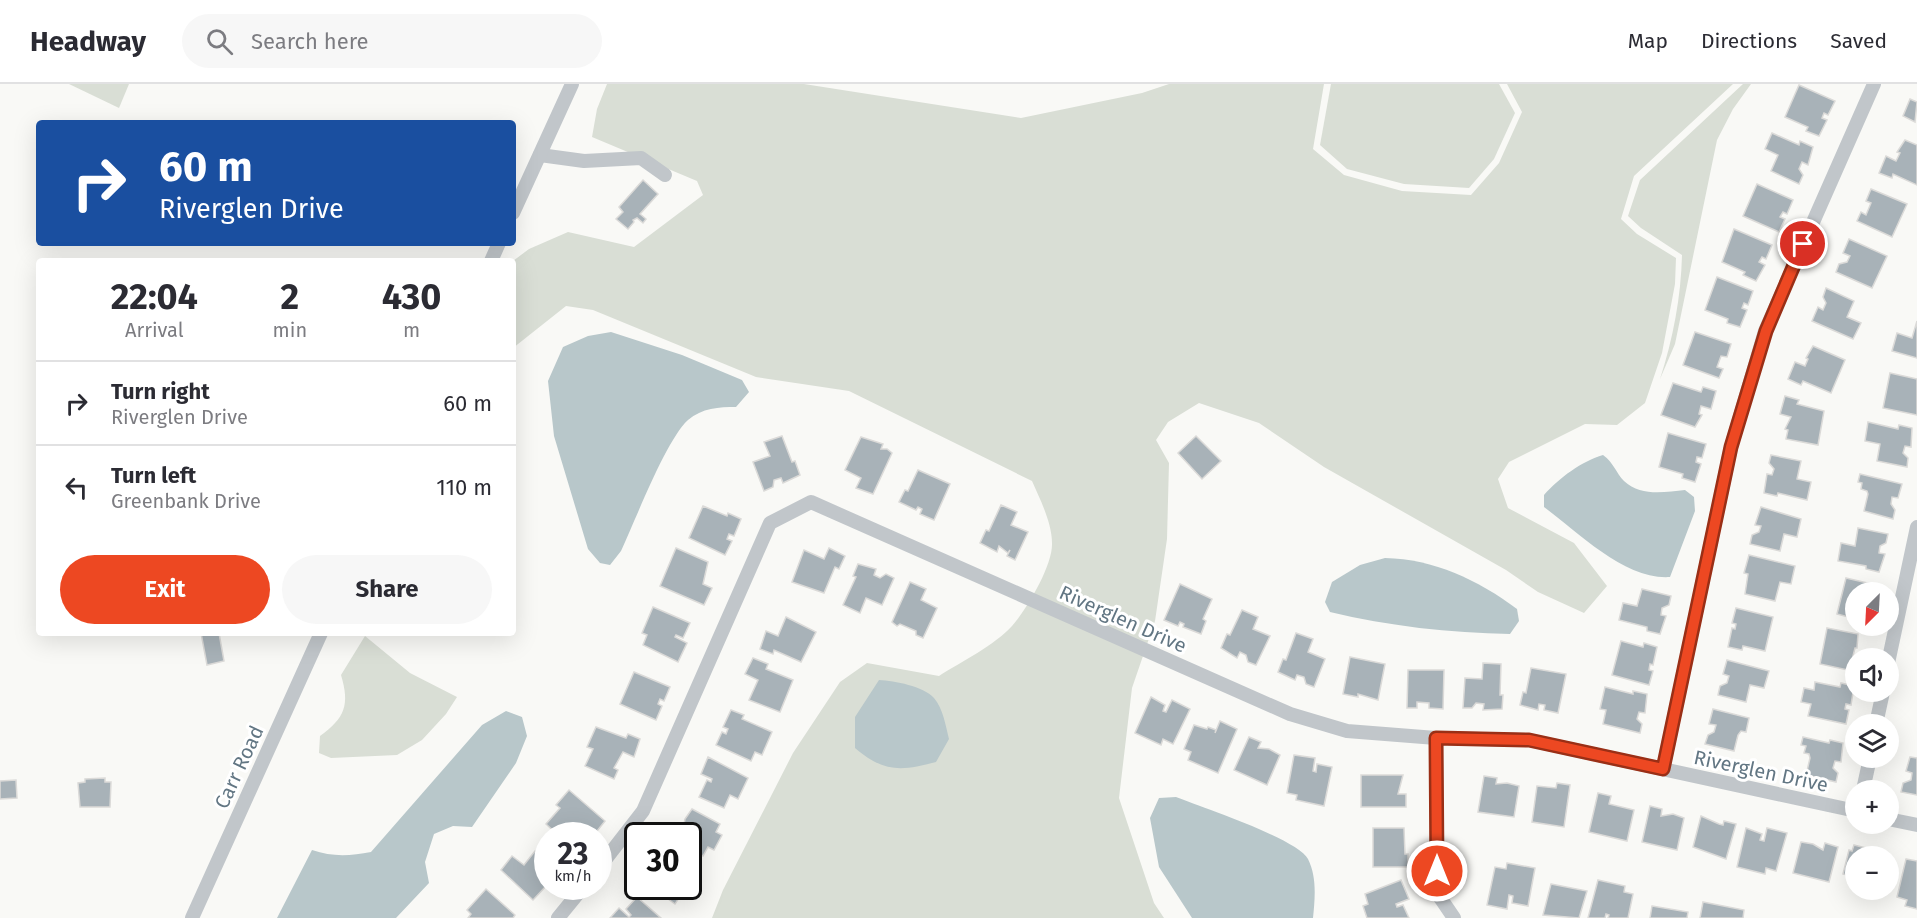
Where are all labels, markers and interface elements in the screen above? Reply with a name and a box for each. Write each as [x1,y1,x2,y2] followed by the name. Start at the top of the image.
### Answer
[182,14,602,68] search box
[30,25,146,58] text: Headway
[203,25,236,58] icon: search
[251,28,369,55] text: Search here
[1628,28,1668,54] text: Map
[1701,28,1797,54] text: Directions
[1830,28,1887,54] text: Saved
[159,142,253,192] text: 60 m
[60,144,138,222] icon: right
[159,193,344,225] text: Riverglen Drive
[1777,218,1828,269] pin
[1786,227,1819,260] icon: arrive
[111,275,198,319] text: 22:04
[281,275,299,319] text: 2
[382,275,441,319] text: 430
[125,318,184,342] text: Arrival
[273,318,307,342] text: min
[403,318,420,342] text: m
[111,378,210,405] text: Turn right
[60,387,93,420] icon: right
[443,390,492,417] text: 60 m
[111,405,248,429] text: Riverglen Drive
[111,462,196,489] text: Turn left
[60,471,93,504] icon: left
[436,474,492,501] text: 110 m
[111,489,261,513] text: Greenbank Drive
[60,555,270,624] button: Exit
[282,555,492,624] button: Share
[1056,580,1190,658] street label: Riverglen Drive
[1845,582,1899,636] north arrow
[1845,582,1899,900] map controls
[1845,648,1899,702] button: sound
[1845,714,1899,768] button: layers
[209,722,269,812] street label: Carr Road
[1692,745,1830,797] street label: Riverglen Drive
[1845,780,1899,834] button: +
[624,822,702,900] speed limit sign: 30
[558,836,588,872] text: 23
[1405,839,1469,903] position arrow
[1845,846,1899,900] button: −
[554,867,592,885] text: km/h

